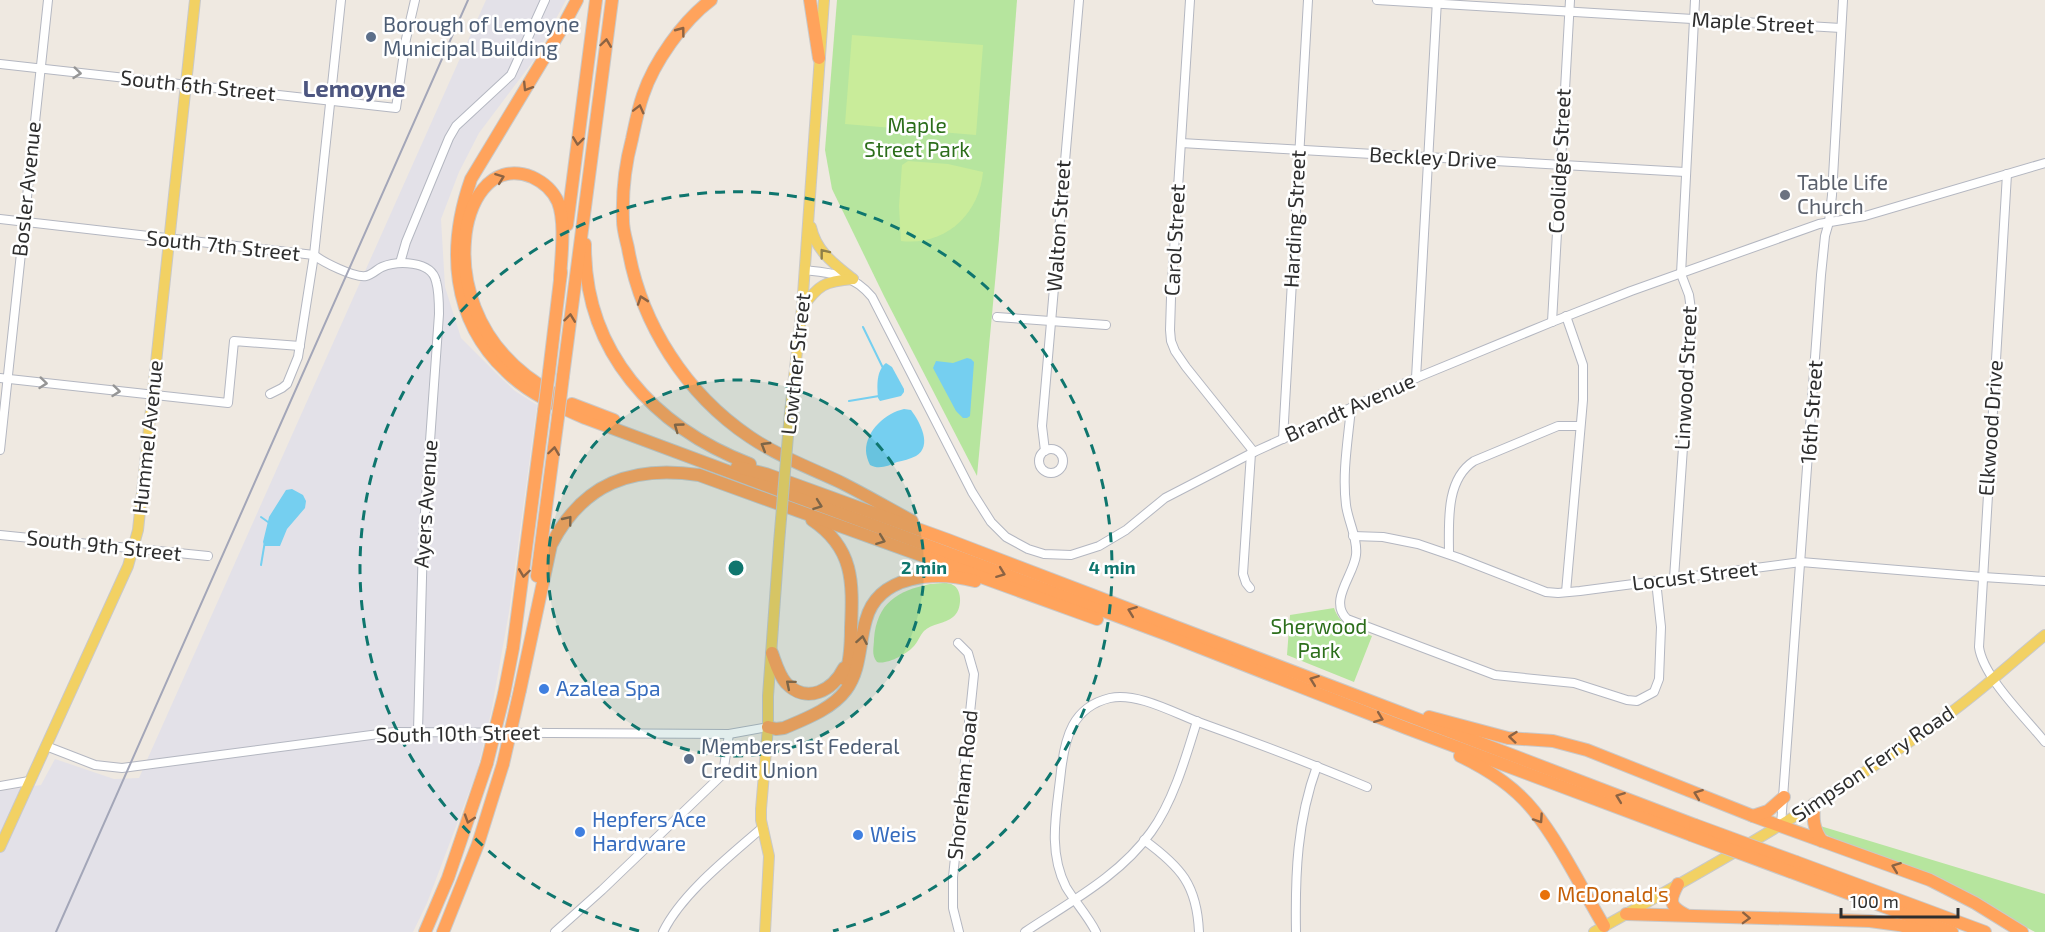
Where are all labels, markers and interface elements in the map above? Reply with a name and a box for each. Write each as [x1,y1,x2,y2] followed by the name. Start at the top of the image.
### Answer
[1691,6,1815,37] street label: Maple Street
[383,11,580,60] place label: Borough of Lemoyne Municipal Building
[673,26,684,37] one-way arrow
[364,30,378,44] marker: Borough of Lemoyne Municipal Building
[599,38,612,48] one-way arrow
[119,64,277,105] street label: South 6th Street
[72,66,81,79] one-way arrow
[302,73,406,102] district label: Lemoyne
[522,81,534,91] one-way arrow
[1542,88,1575,234] street label: Coolidge Street
[632,104,645,114] one-way arrow
[864,112,970,161] park label: Maple Street Park
[6,120,45,258] street label: Bosler Avenue
[572,137,584,146] one-way arrow
[1369,141,1498,172] street label: Beckley Drive
[1277,149,1310,288] street label: Harding Street
[1040,159,1075,293] street label: Walton Street
[1797,169,1888,218] place label: Table Life Church
[493,173,504,185] one-way arrow
[1158,183,1189,297] street label: Carol Street
[1778,188,1792,202] marker: Table Life Church
[145,224,301,265] street label: South 7th Street
[820,248,831,259] one-way arrow
[775,292,814,436] street label: Lowther Street
[637,295,650,306] one-way arrow
[1668,305,1701,451] street label: Linwood Street
[564,313,576,322] one-way arrow
[126,359,167,515] street label: Hummel Avenue
[1794,359,1827,464] street label: 16th Street
[1972,359,2007,497] street label: Elkwood Drive
[1280,367,1418,446] street label: Brandt Avenue
[39,376,48,389] one-way arrow
[112,384,121,397] one-way arrow
[674,423,685,434] one-way arrow
[408,439,441,569] street label: Ayers Avenue
[761,442,771,454] one-way arrow
[547,447,559,456] one-way arrow
[812,498,823,511] one-way arrow
[560,516,571,527] one-way arrow
[25,524,183,565] street label: South 9th Street
[876,533,886,546] one-way arrow
[1630,554,1759,595] street label: Locust Street
[901,556,947,578] text: 2 min
[1089,556,1136,578] text: 4 min
[726,558,746,578] centre of rings
[995,566,1006,578] one-way arrow
[518,568,530,577] one-way arrow
[1127,606,1138,618] one-way arrow
[1271,613,1367,662] park label: Sherwood Park
[855,635,868,645] one-way arrow
[556,675,661,700] place label: Azalea Spa
[1309,675,1320,688] one-way arrow
[786,680,797,691] one-way arrow
[537,682,551,696] marker: Azalea Spa
[1786,699,1958,826] street label: Simpson Ferry Road
[941,709,982,861] street label: Shoreham Road
[1373,710,1384,723] one-way arrow
[375,719,541,746] street label: South 10th Street
[1509,732,1518,744] one-way arrow
[701,733,900,782] place label: Members 1st Federal Credit Union
[682,752,696,766] marker: Members 1st Federal Credit Union
[1694,789,1704,802] one-way arrow
[1615,791,1626,804] one-way arrow
[592,806,706,855] place label: Hepfers Ace Hardware
[1532,812,1543,823] one-way arrow
[464,813,476,824] one-way arrow
[870,821,917,846] place label: Weis
[573,825,587,839] marker: Hepfers Ace Hardware
[851,828,865,842] marker: Weis
[1891,861,1901,874] one-way arrow
[1557,881,1669,906] place label: McDonald's
[1841,881,1958,919] scale bar
[1538,888,1552,902] marker: McDonald's
[1850,890,1899,912] text: 100 m
[1741,911,1750,924] one-way arrow

